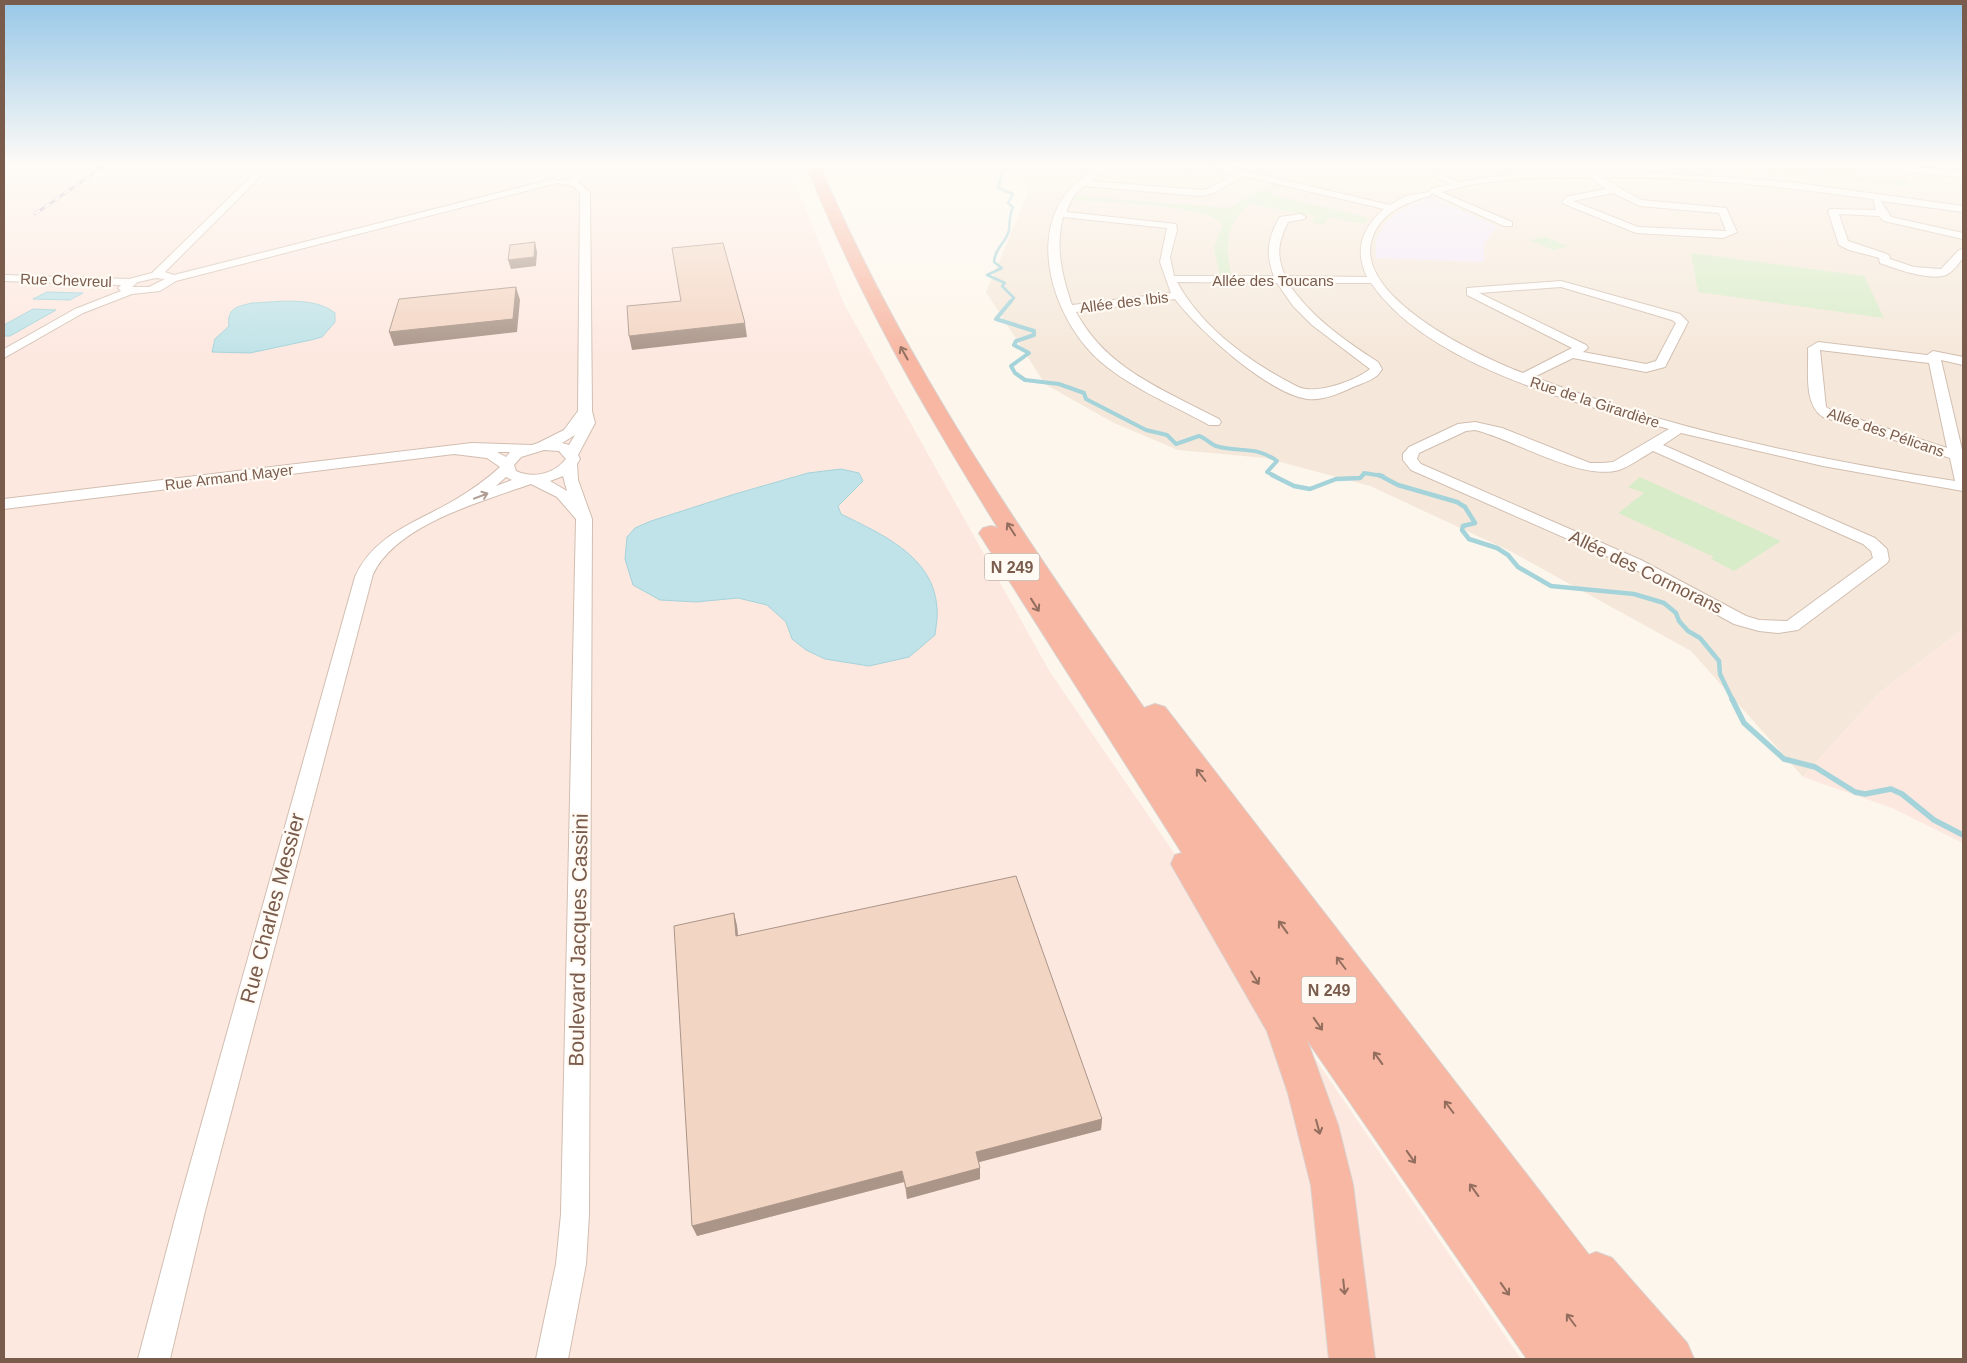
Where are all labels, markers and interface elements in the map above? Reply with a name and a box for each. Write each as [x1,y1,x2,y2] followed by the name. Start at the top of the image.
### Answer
[20,270,112,290] street label: Rue Chevreul
[1212,272,1334,289] street label: Allée des Toucans
[1079,288,1169,316] street label: Allée des Ibis
[898,346,908,361] one-way arrow
[1528,373,1662,431] street label: Rue de la Girardière
[1825,404,1947,460] street label: Allée des Pélicans
[164,461,294,493] street label: Rue Armand Mayer
[473,491,488,500] one-way arrow
[1005,523,1015,537] one-way arrow
[1566,526,1726,618] street label: Allée des Cormorans
[984,554,1040,580] road number: N 249
[1031,597,1041,611] one-way arrow
[1195,769,1206,782] one-way arrow
[236,810,308,1006] street label: Rue Charles Messier
[564,813,592,1067] street label: Boulevard Jacques Cassini
[1278,920,1288,934] one-way arrow
[1336,957,1347,970] one-way arrow
[1250,970,1260,984] one-way arrow
[1302,976,1356,1004] road number: N 249
[1313,1017,1323,1031] one-way arrow
[1373,1052,1383,1066] one-way arrow
[1444,1100,1454,1114] one-way arrow
[1314,1118,1323,1134] one-way arrow
[1406,1150,1416,1164] one-way arrow
[1469,1183,1479,1197] one-way arrow
[1340,1278,1349,1294] one-way arrow
[1500,1282,1510,1296] one-way arrow
[1565,1314,1576,1327] one-way arrow

